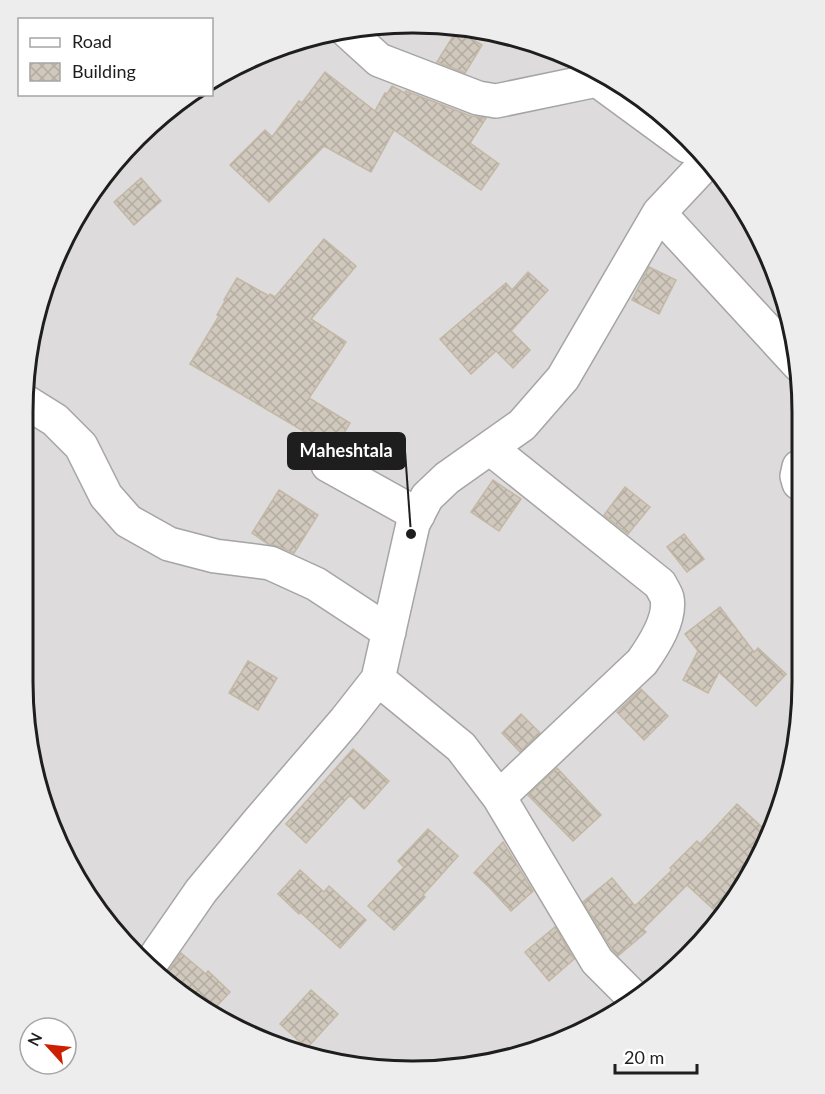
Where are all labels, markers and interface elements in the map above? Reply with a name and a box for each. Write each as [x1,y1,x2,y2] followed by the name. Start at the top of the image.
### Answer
[18,18,213,96] legend
[72,30,112,52] text: Road
[72,60,136,82] text: Building
[288,433,405,469] callout: Maheshtala
[299,439,393,461] text: Maheshtala
[18,1016,78,1076] north arrow
[23,1029,45,1049] text: N
[615,1037,698,1075] scale bar
[624,1046,664,1068] text: 20 m

